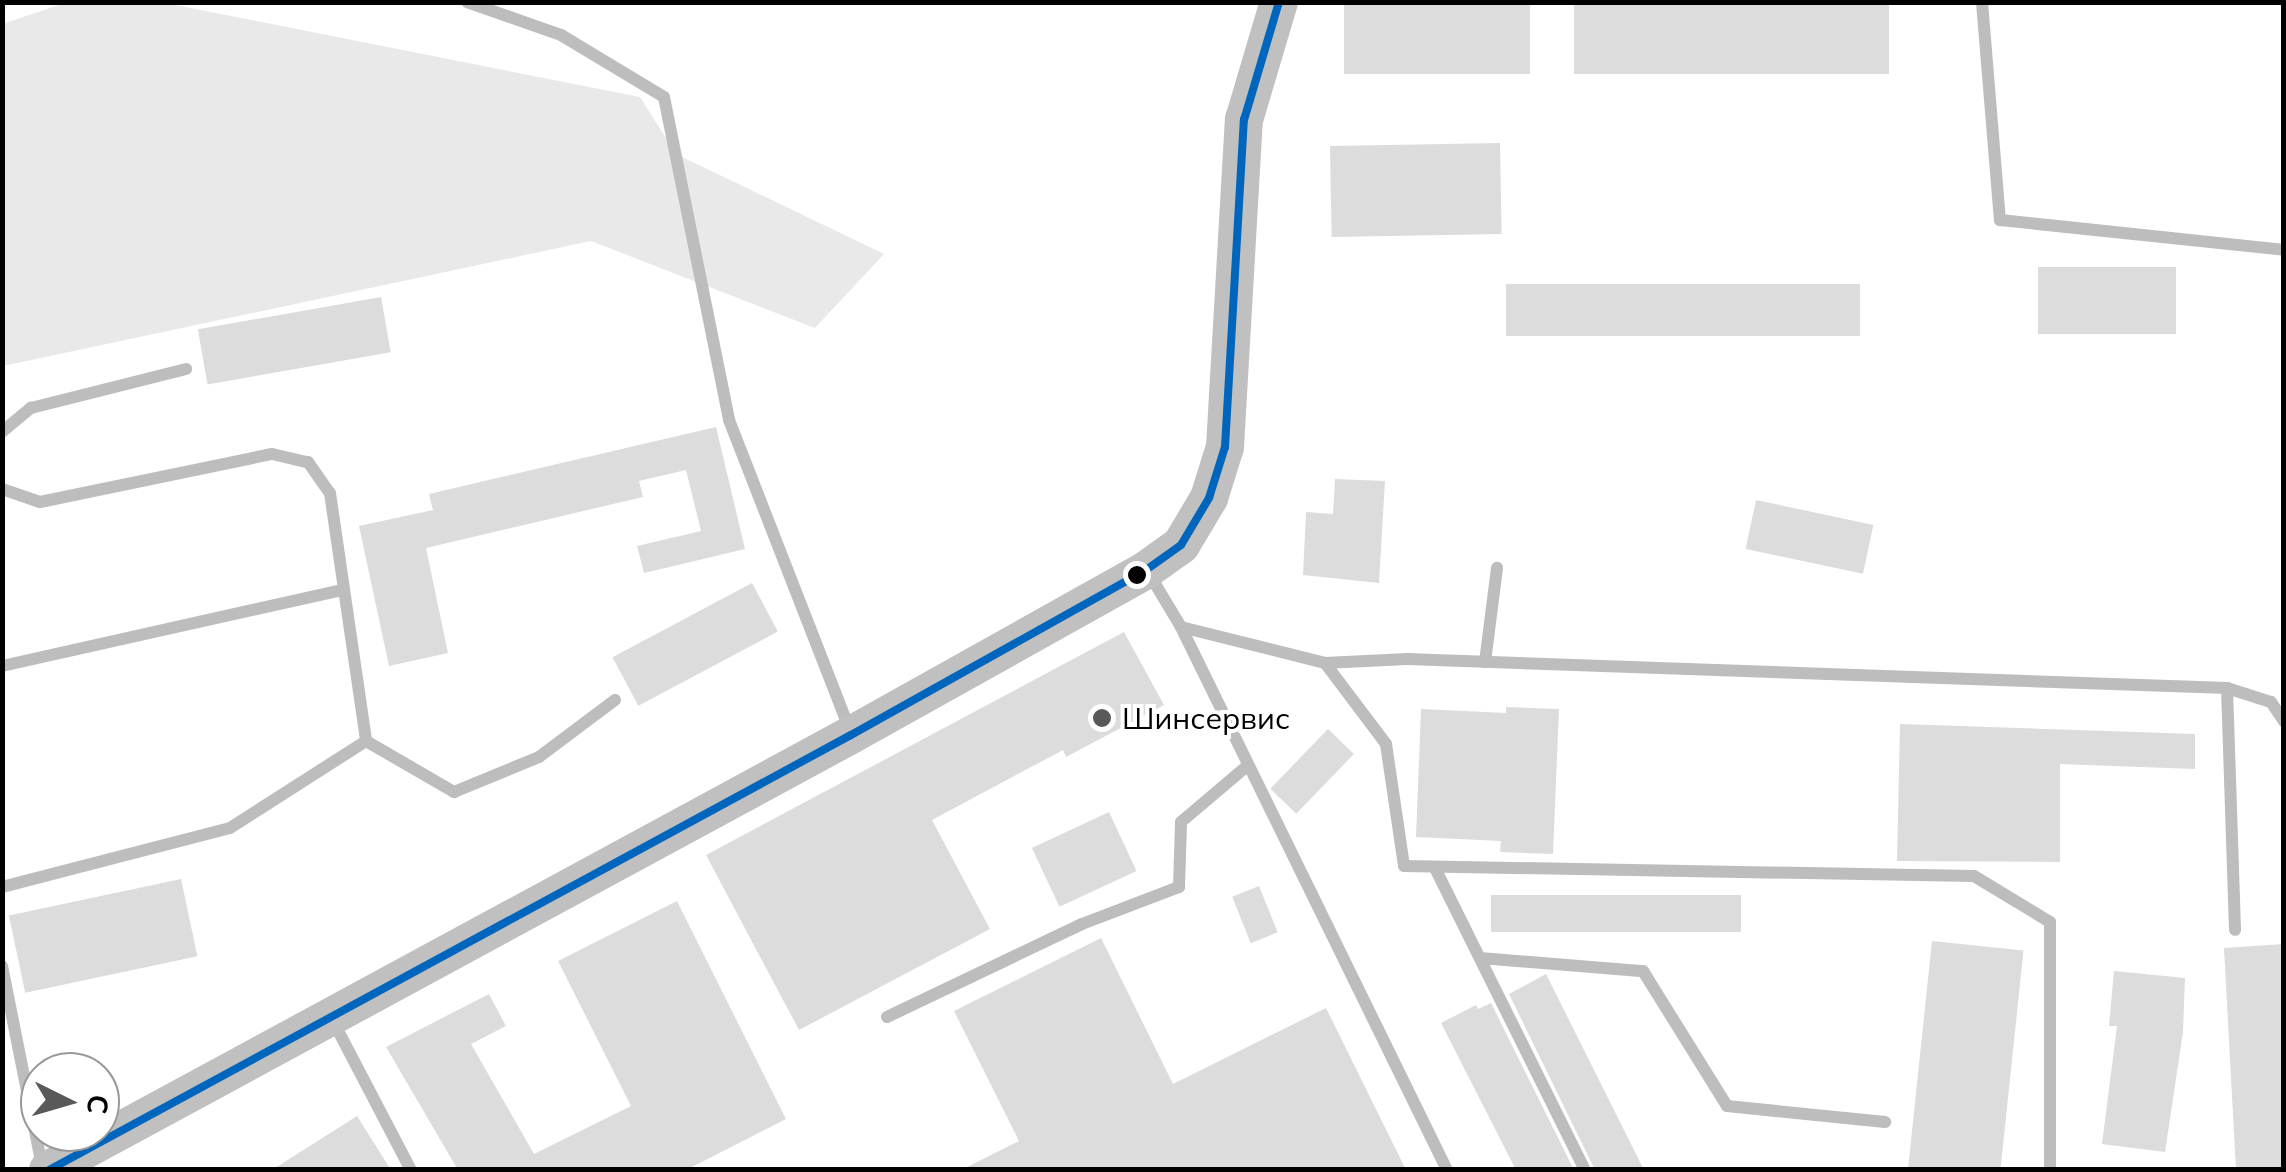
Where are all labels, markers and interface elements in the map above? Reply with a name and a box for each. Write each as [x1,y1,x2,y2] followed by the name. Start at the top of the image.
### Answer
[1127,565,1147,585] unlabelled marker
[1122,700,1290,736] place label: Шинсервис
[1091,707,1113,729] marker: Шинсервис
[20,1052,120,1152] north arrow
[80,1093,117,1116] text: С

